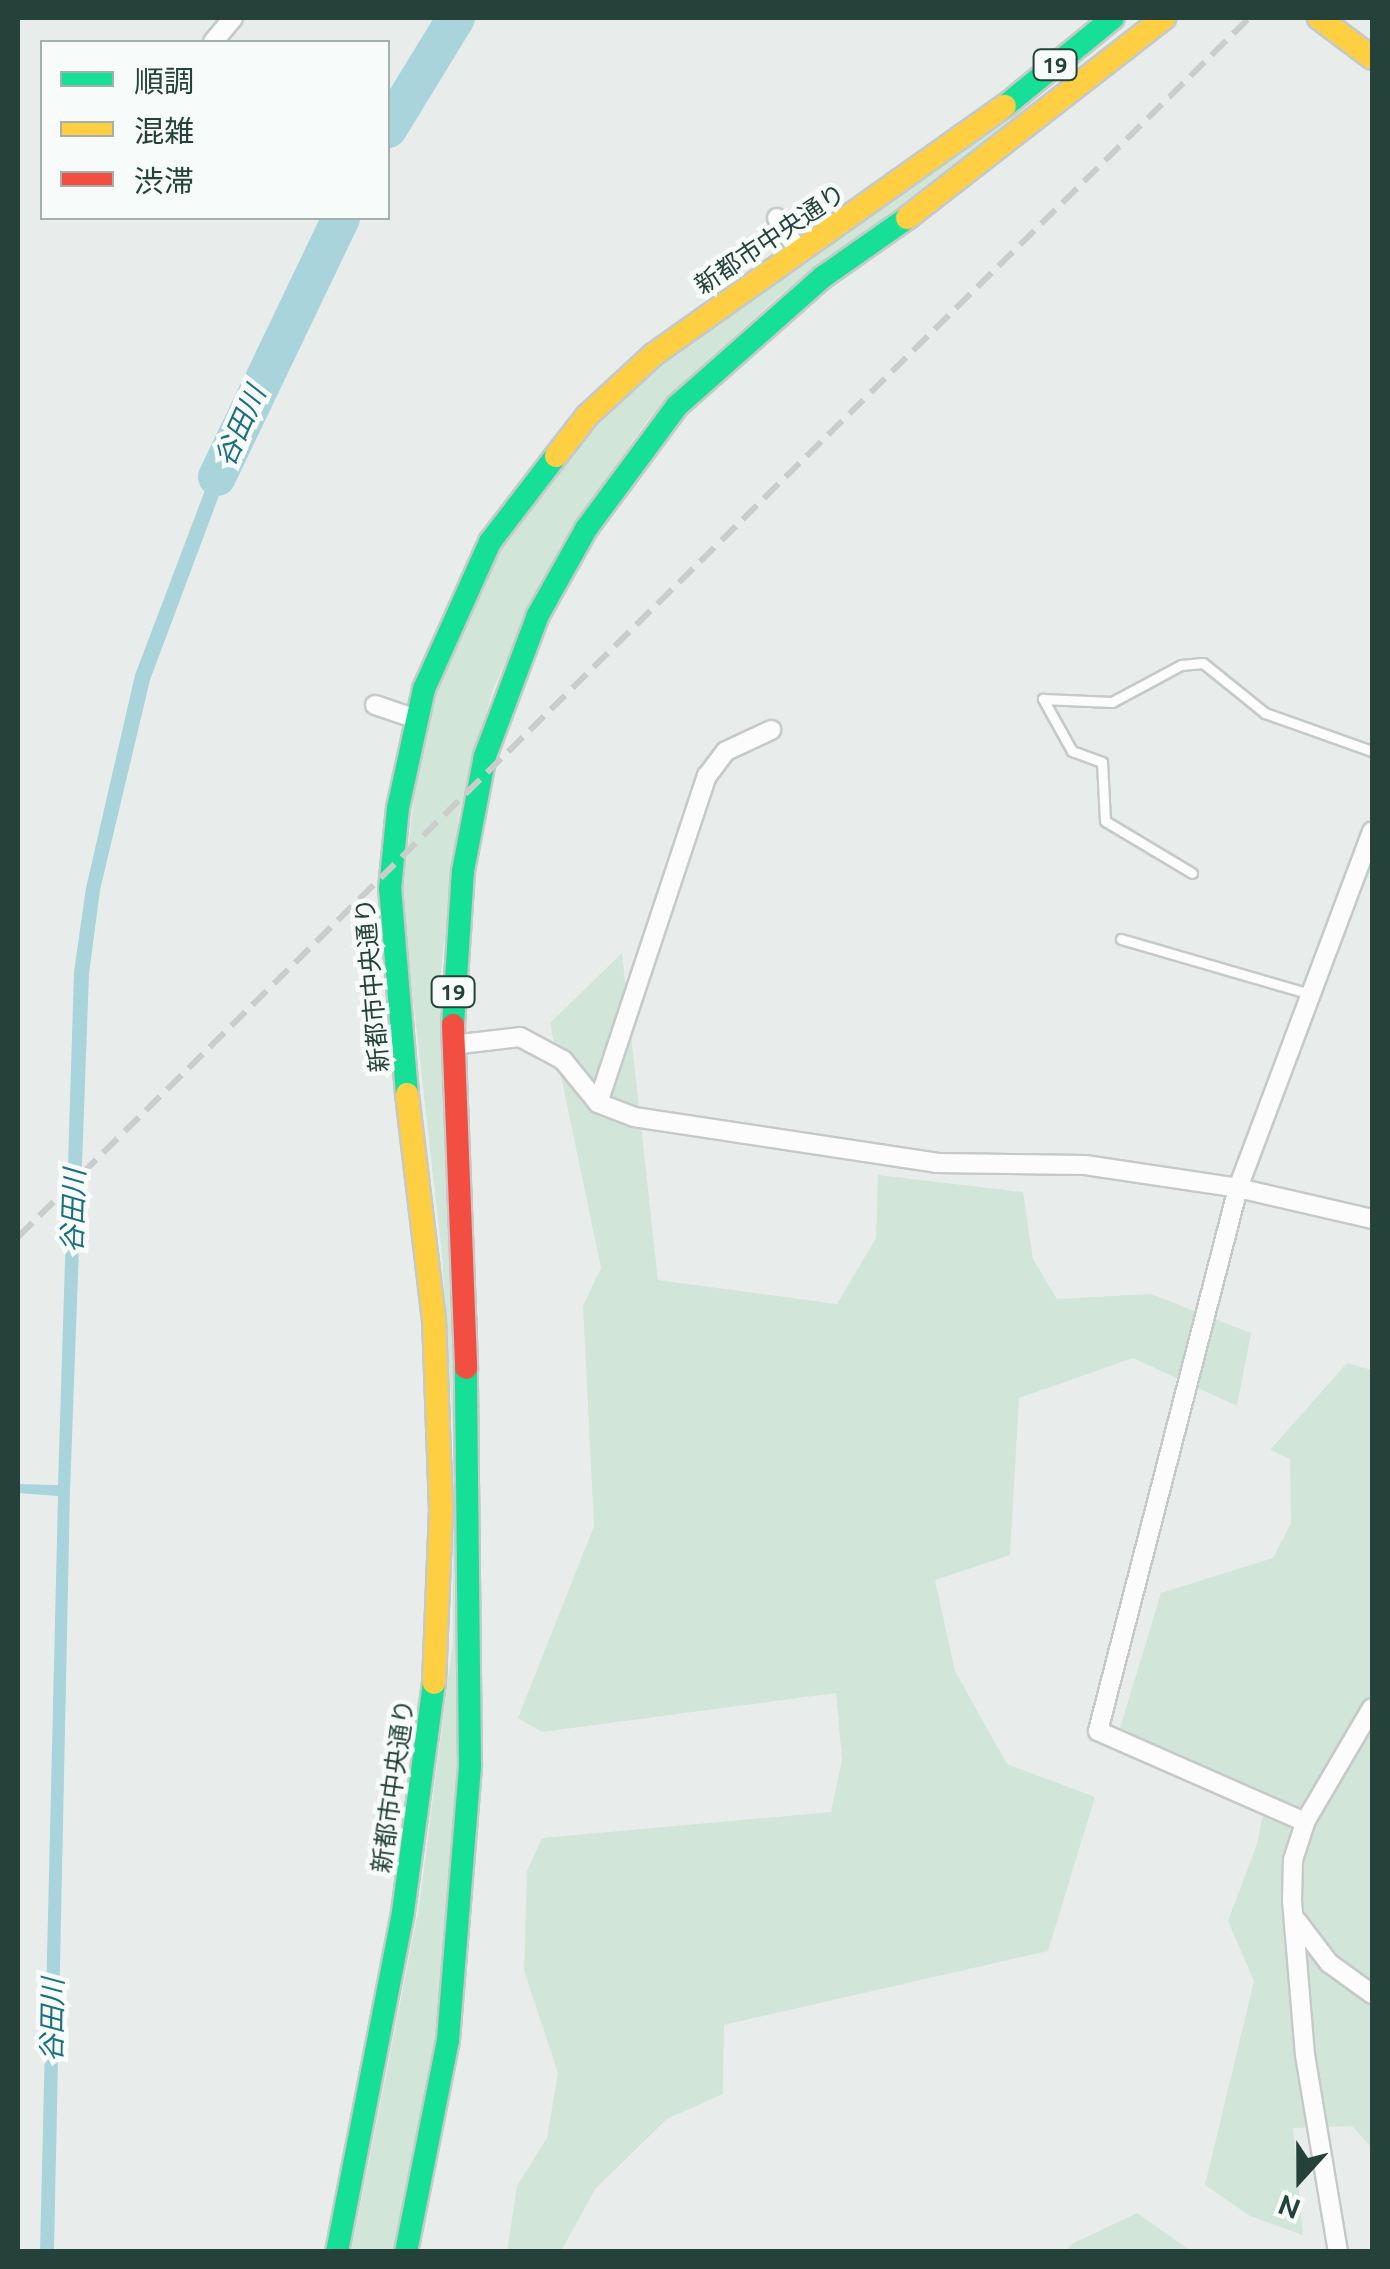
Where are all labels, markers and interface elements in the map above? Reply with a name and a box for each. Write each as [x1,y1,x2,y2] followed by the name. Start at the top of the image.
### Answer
[40,40,390,220] legend
[1032,48,1078,82] road number: 19
[134,64,194,98] text: 順調
[134,114,194,148] text: 混雑
[134,164,194,198] text: 渋滞
[689,178,851,300] street label: 新都市中央通り
[208,381,272,471] water label: 谷田川
[349,897,395,1073] street label: 新都市中央通り
[430,975,476,1009] road number: 19
[55,1168,91,1254] water label: 谷田川
[366,1697,420,1875] street label: 新都市中央通り
[34,1978,70,2062] water label: 谷田川
[1250,2129,1350,2229] north arrow
[1274,2189,1304,2226] text: N

